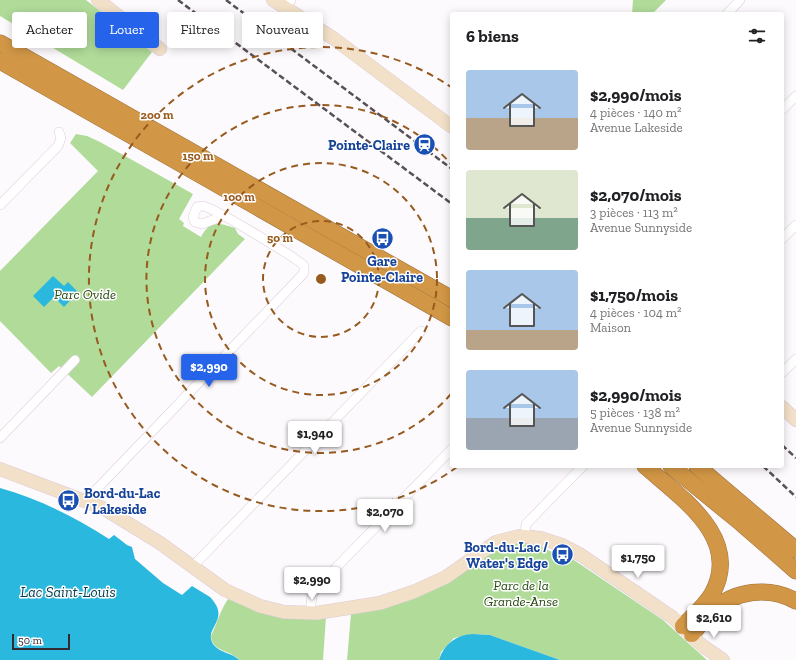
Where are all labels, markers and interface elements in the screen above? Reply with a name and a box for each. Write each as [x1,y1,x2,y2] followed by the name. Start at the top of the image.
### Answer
[12,12,87,48] chip: Acheter
[95,12,159,48] chip: Louer
[167,12,234,48] chip: Filtres
[242,12,323,48] chip: Nouveau
[746,25,768,47] icon: filters
[466,26,519,46] text: 6 biens
[590,85,682,105] text: $2,990/mois
[498,86,546,134] icon: home
[590,105,682,120] text: 4 pièces · 140 m²
[140,108,174,122] text: 200 m
[590,120,683,135] text: Avenue Lakeside
[412,132,438,158] station icon: Pointe-Claire
[328,137,410,154] place label: Pointe-Claire
[183,149,214,163] text: 150 m
[590,185,682,205] text: $2,070/mois
[498,186,546,234] icon: home
[223,190,255,204] text: 100 m
[590,205,678,220] text: 3 pièces · 113 m²
[590,220,692,235] text: Avenue Sunnyside
[369,226,395,252] bus stop icon: Gare Pointe-Claire
[267,231,293,245] text: 50 m
[341,253,423,286] place label: Gare Pointe-Claire
[314,272,328,286] centre of rings
[590,285,678,305] text: $1,750/mois
[54,286,116,303] park label: Parc Ovide
[498,286,546,334] icon: home
[590,305,682,320] text: 4 pièces · 104 m²
[590,320,631,335] text: Maison
[176,354,242,388] pin: $2,990
[190,359,228,374] text: $2,990
[590,385,682,405] text: $2,990/mois
[498,386,546,434] icon: home
[590,405,680,420] text: 5 pièces · 138 m²
[590,420,692,435] text: Avenue Sunnyside
[282,421,348,455] pin: $1,940
[297,426,333,441] text: $1,940
[84,485,161,518] place label: Bord-du-Lac / Lakeside
[56,488,82,514] bus stop icon: Bord-du-Lac / Lakeside
[352,499,418,533] pin: $2,070
[366,504,404,519] text: $2,070
[464,539,549,572] place label: Bord-du-Lac / Water's Edge
[550,542,576,568] bus stop icon: Bord-du-Lac / Water's Edge
[605,545,671,579] pin: $1,750
[621,550,655,565] text: $1,750
[279,567,345,601] pin: $2,990
[293,572,331,587] text: $2,990
[484,577,558,610] park label: Parc de la Grande-Anse
[20,583,116,601] water label: Lac Saint-Louis
[681,605,747,639] pin: $2,610
[696,610,732,625] text: $2,610
[12,632,70,651] scale bar
[18,634,42,647] text: 50 m

